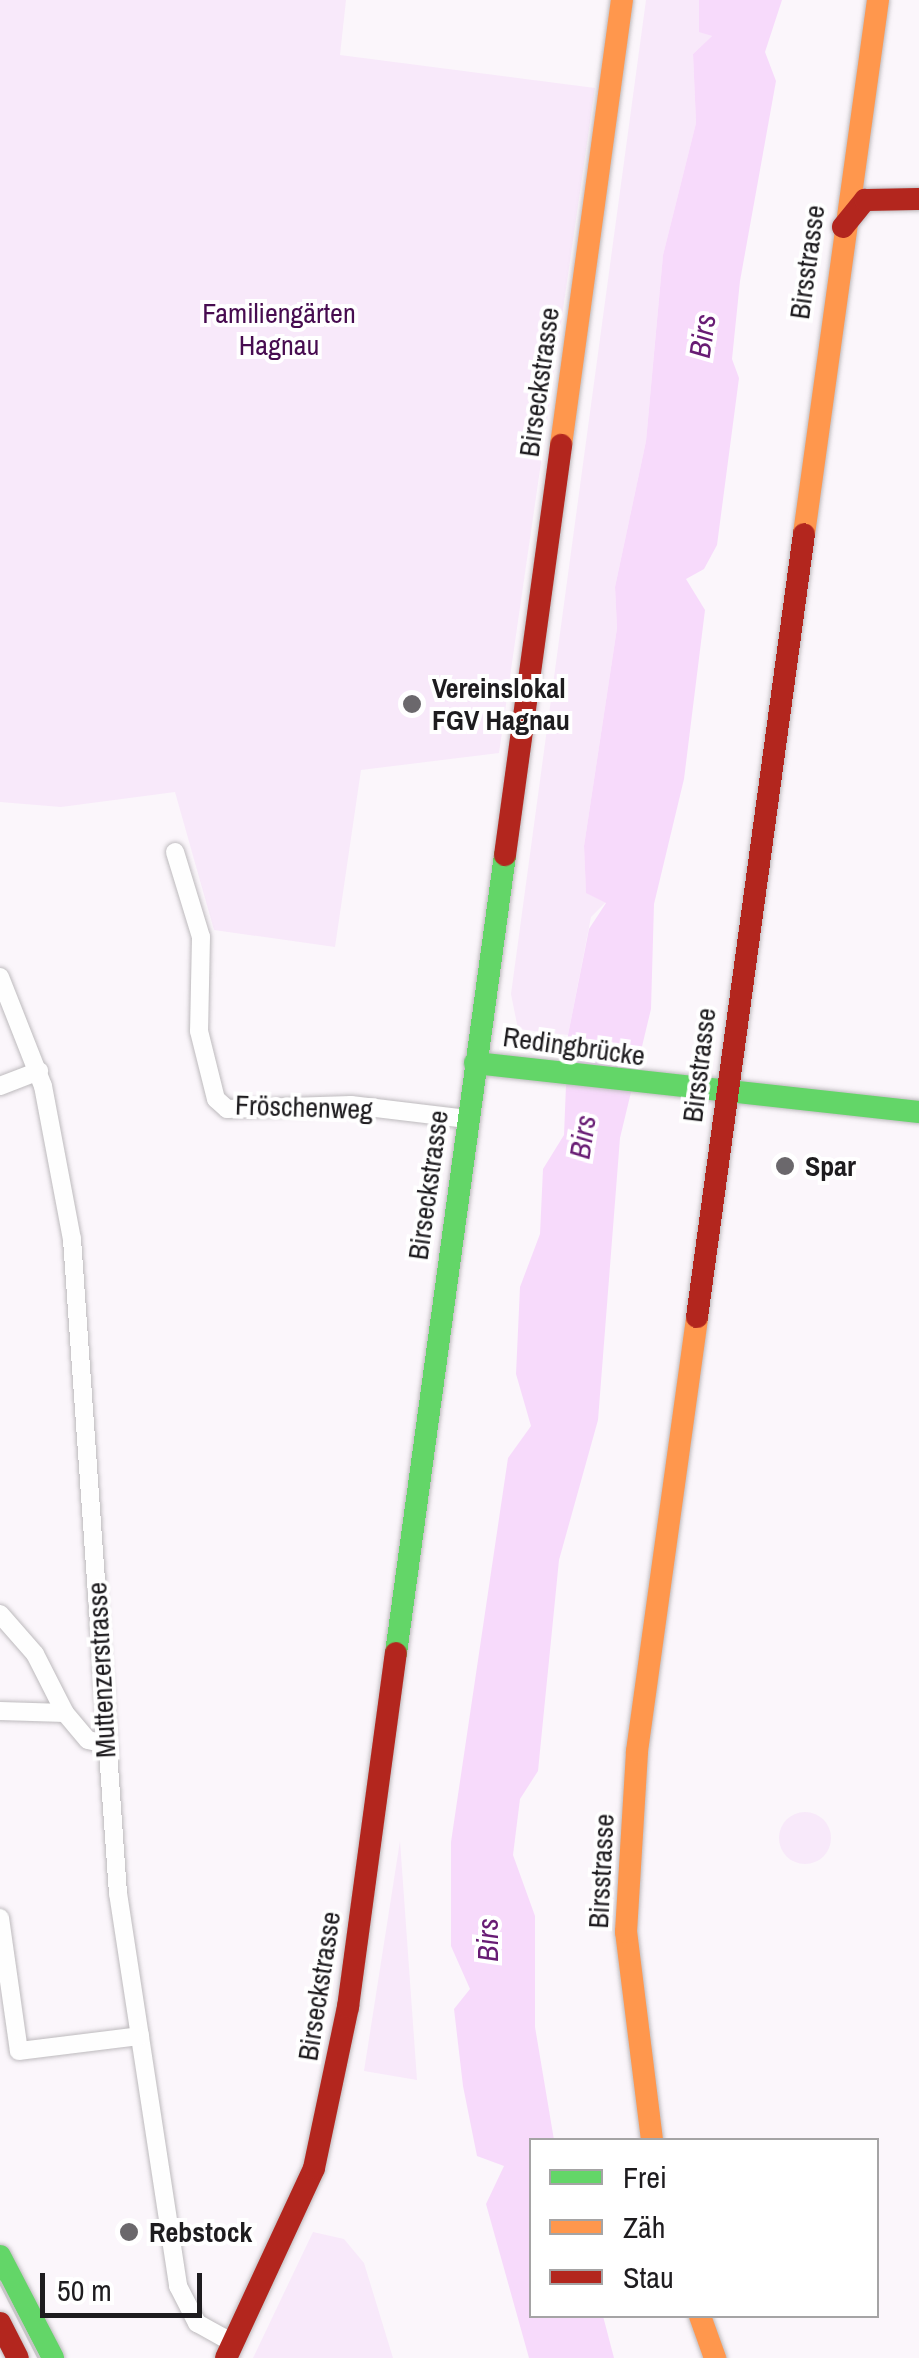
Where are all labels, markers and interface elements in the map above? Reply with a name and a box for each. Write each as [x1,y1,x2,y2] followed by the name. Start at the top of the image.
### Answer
[782,203,832,321] street label: Birsstrasse
[202,296,356,362] park label: Familiengärten Hagnau
[512,305,566,459] street label: Birseckstrasse
[681,312,723,360] water label: Birs
[432,671,570,737] place label: Vereinslokal FGV Hagnau
[401,693,423,715] marker: Vereinslokal FGV Hagnau
[675,1006,723,1124] street label: Birsstrasse
[501,1019,647,1073] street label: Redingbrücke
[235,1088,373,1126] street label: Fröschenweg
[401,1108,455,1262] street label: Birseckstrasse
[561,1113,603,1161] water label: Birs
[805,1149,856,1183] place label: Spar
[774,1155,796,1177] marker: Spar
[80,1581,122,1759] street label: Muttenzerstrasse
[581,1813,621,1929] street label: Birsstrasse
[291,1909,347,2063] street label: Birseckstrasse
[469,1918,505,1962] water label: Birs
[529,2138,879,2318] legend
[623,2157,667,2197] text: Frei
[623,2207,665,2247] text: Zäh
[149,2215,252,2249] place label: Rebstock
[118,2221,140,2243] marker: Rebstock
[45,2253,208,2315] scale bar
[623,2257,674,2297] text: Stau
[57,2270,112,2310] text: 50 m

